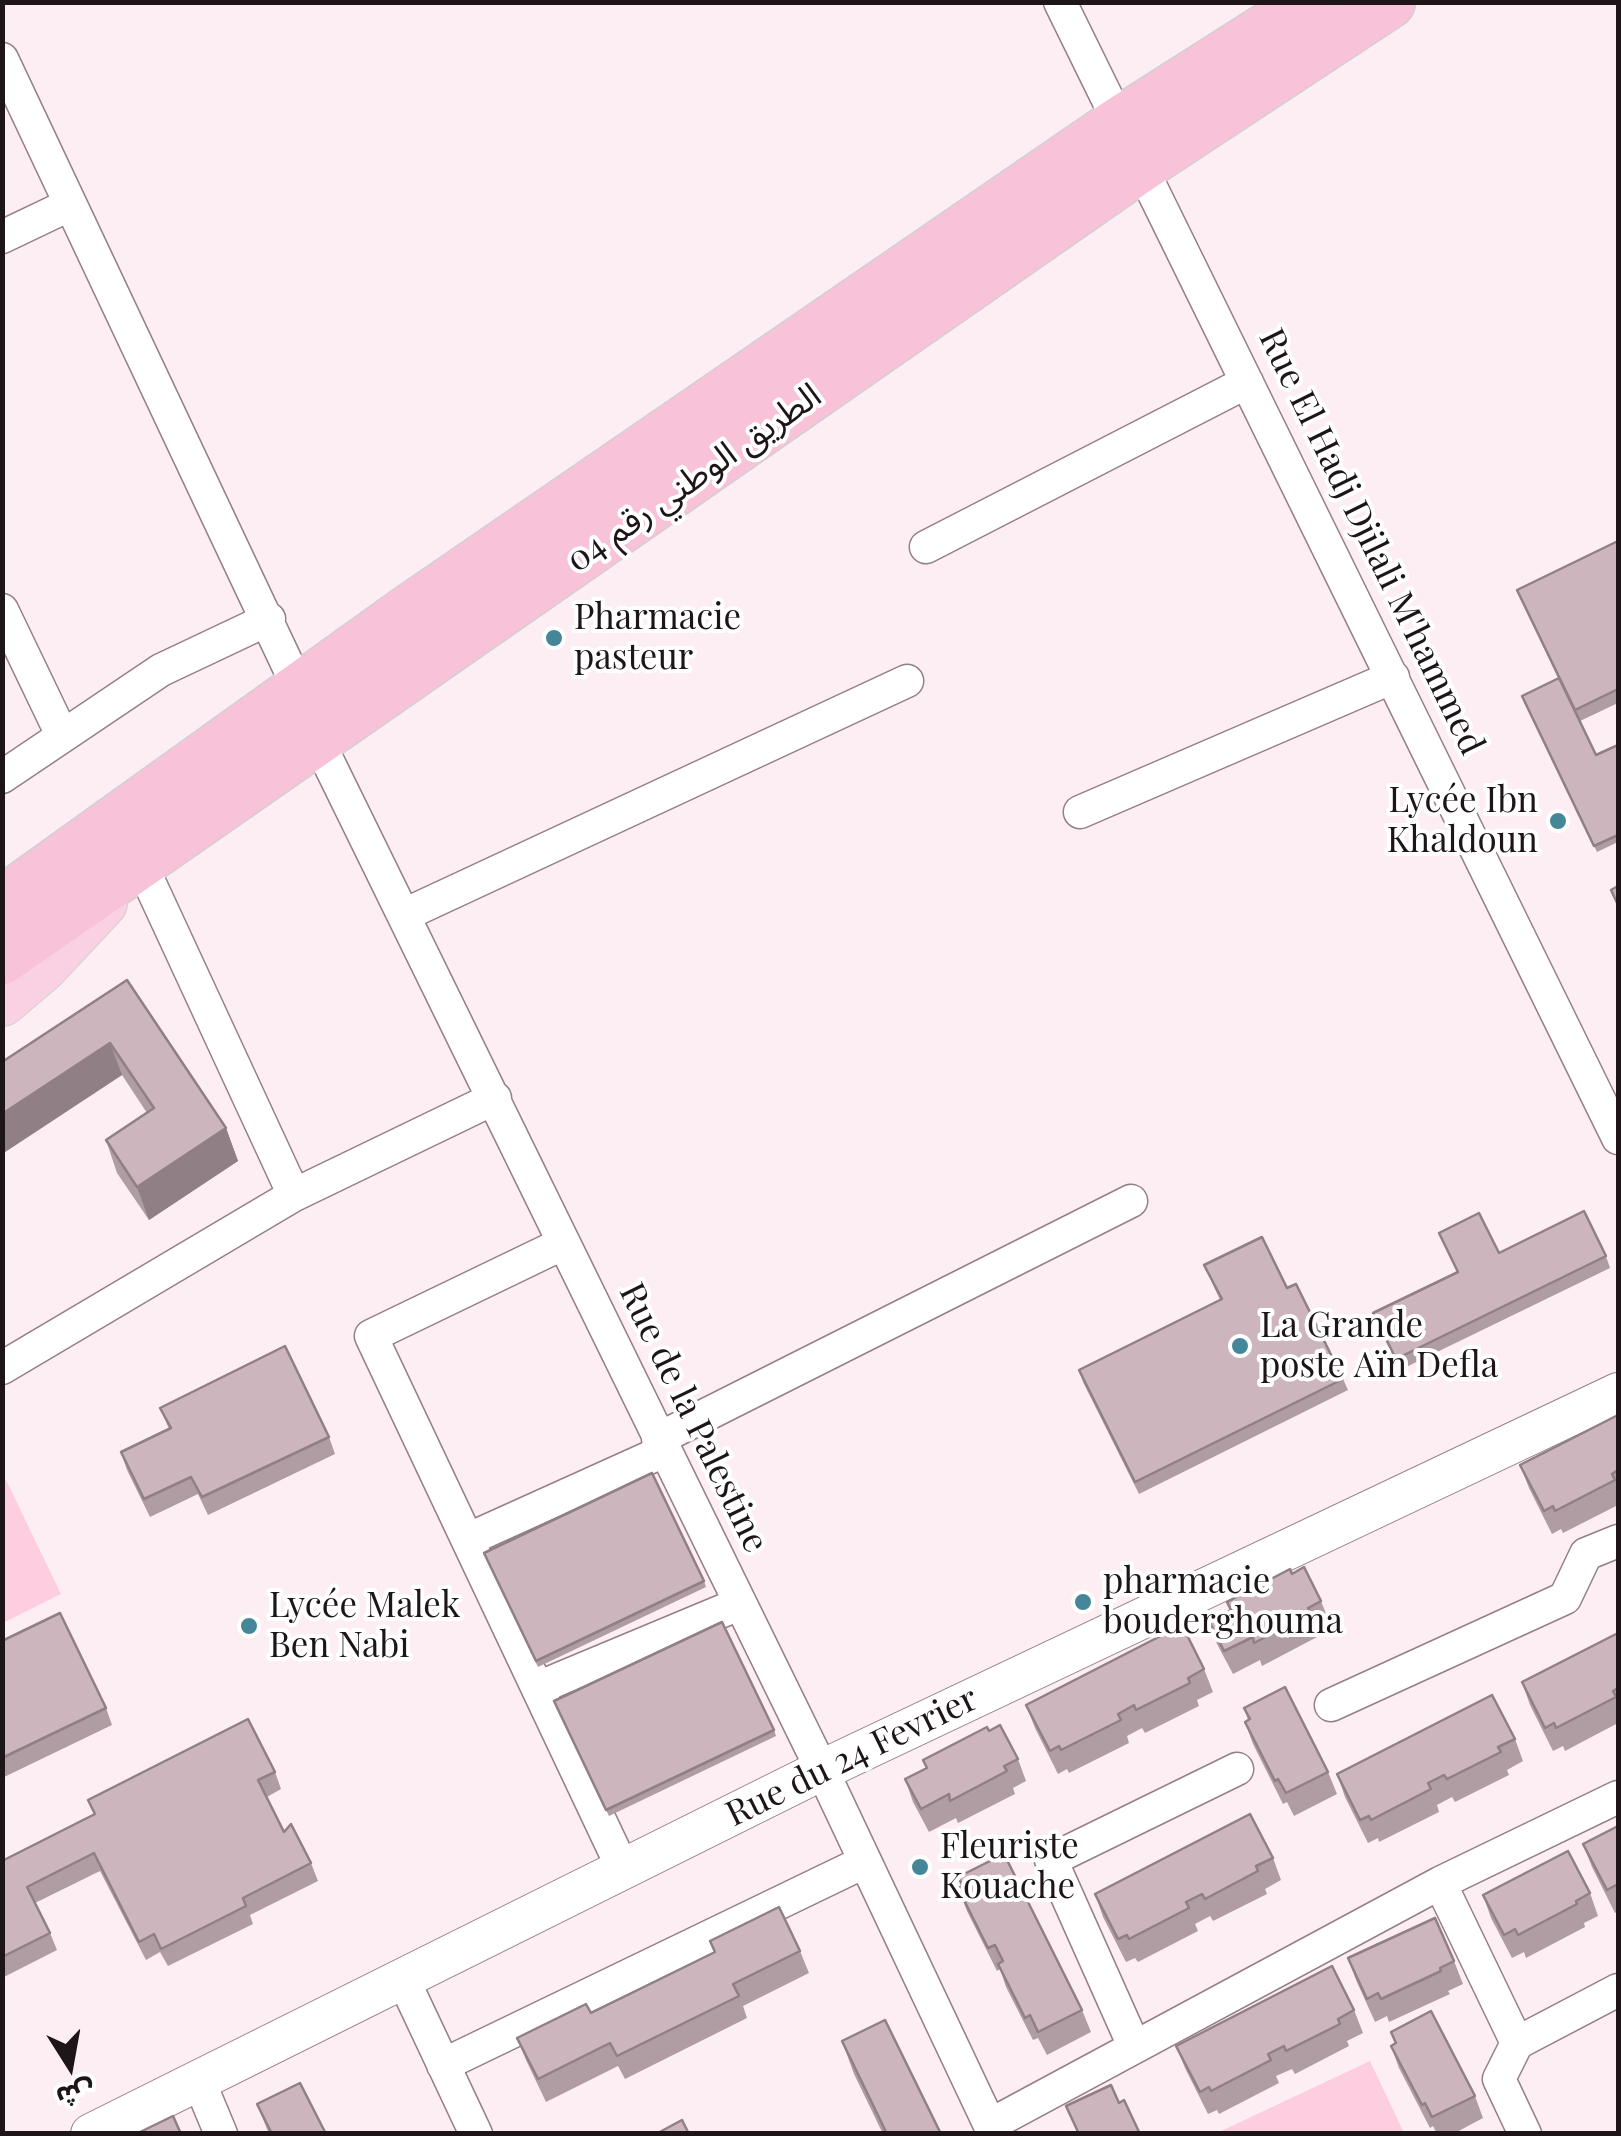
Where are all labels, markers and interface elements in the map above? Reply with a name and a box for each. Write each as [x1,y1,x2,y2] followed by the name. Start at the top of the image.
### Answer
[1249,322,1493,762] street label: Rue El Hadj Djilali M'hammed
[559,375,829,581] street label: الطريق الوطني رقم 04
[574,597,741,679] place label: Pharmacie pasteur
[543,627,565,649] marker: Pharmacie pasteur
[1387,780,1538,862] place label: Lycée Ibn Khaldoun
[1547,810,1569,832] marker: Lycée Ibn Khaldoun
[610,1277,776,1559] street label: Rue de la Palestine
[1260,1305,1498,1387] place label: La Grande poste Aïn Defla
[1229,1335,1251,1357] marker: La Grande poste Aïn Defla
[1103,1561,1343,1643] place label: pharmacie bouderghouma
[269,1585,460,1667] place label: Lycée Malek Ben Nabi
[1072,1591,1094,1613] marker: pharmacie bouderghouma
[238,1615,260,1637] marker: Lycée Malek Ben Nabi
[719,1678,985,1836] street label: Rue du 24 Fevrier
[940,1826,1079,1908] place label: Fleuriste Kouache
[909,1856,931,1878] marker: Fleuriste Kouache
[20,2016,120,2116] north arrow
[53,2074,98,2118] text: ش

